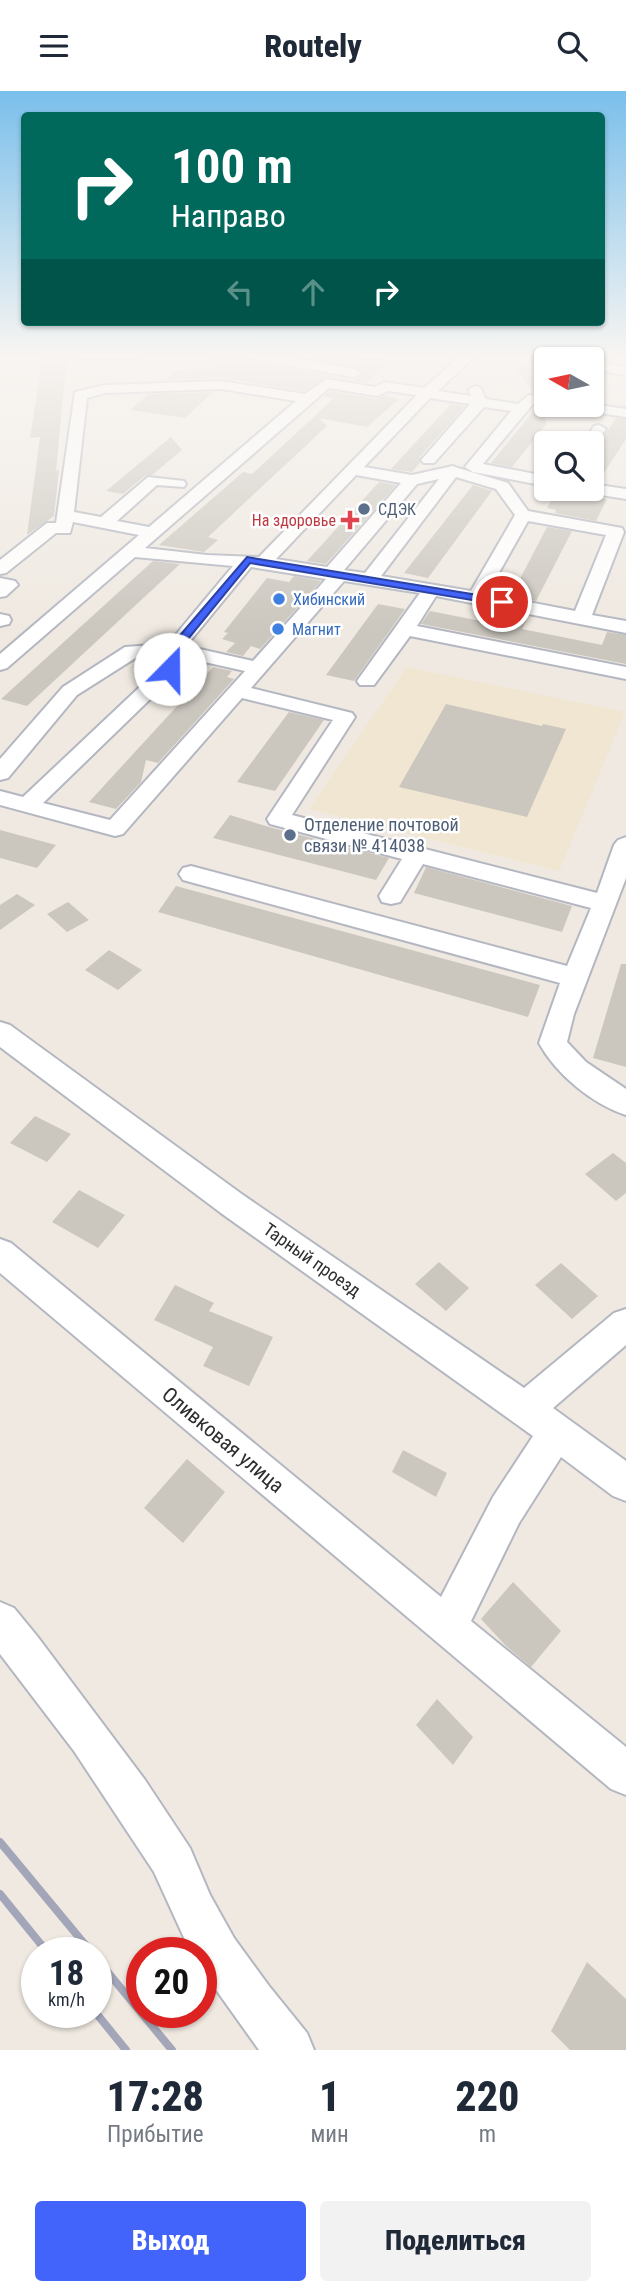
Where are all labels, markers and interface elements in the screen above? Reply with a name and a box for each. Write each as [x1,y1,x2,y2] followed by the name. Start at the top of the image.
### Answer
[35,27,73,65] icon: menu
[264,27,362,65] text: Routely
[553,27,591,65] icon: search
[171,138,293,195] text: 100 m
[56,140,147,231] icon: right
[171,197,286,235] text: Направо
[221,273,259,311] icon: left
[294,273,332,311] icon: ahead
[367,273,405,311] icon: right
[534,347,604,417] north arrow
[534,347,604,501] map controls
[534,431,604,501] button: search
[378,500,416,519] place label: СДЭК
[356,501,372,517] marker: СДЭК
[252,511,336,530] place label: На здоровье
[342,512,358,528] marker: На здоровье
[472,572,532,632] pin
[483,583,521,621] icon: arrive
[293,590,365,609] place label: Хибинский
[271,591,287,607] marker: Хибинский
[292,620,341,639] place label: Магнит
[270,621,286,637] marker: Магнит
[133,632,207,706] position arrow
[304,814,459,856] place label: Отделение почтовой связи № 414038
[282,827,298,843] marker: Отделение почтовой связи № 414038
[260,1218,365,1301] street label: Тарный проезд
[157,1382,289,1498] street label: Оливковая улица
[126,1937,217,2028] speed limit sign: 20
[49,1953,84,1994] text: 18
[48,1989,85,2010] text: km/h
[107,2072,204,2121] text: 17:28
[319,2072,340,2121] text: 1
[455,2072,519,2121] text: 220
[107,2121,203,2148] text: Прибытие
[310,2121,349,2148] text: мин
[479,2121,496,2148] text: m
[35,2201,306,2281] button: Выход
[320,2201,591,2281] button: Поделиться

